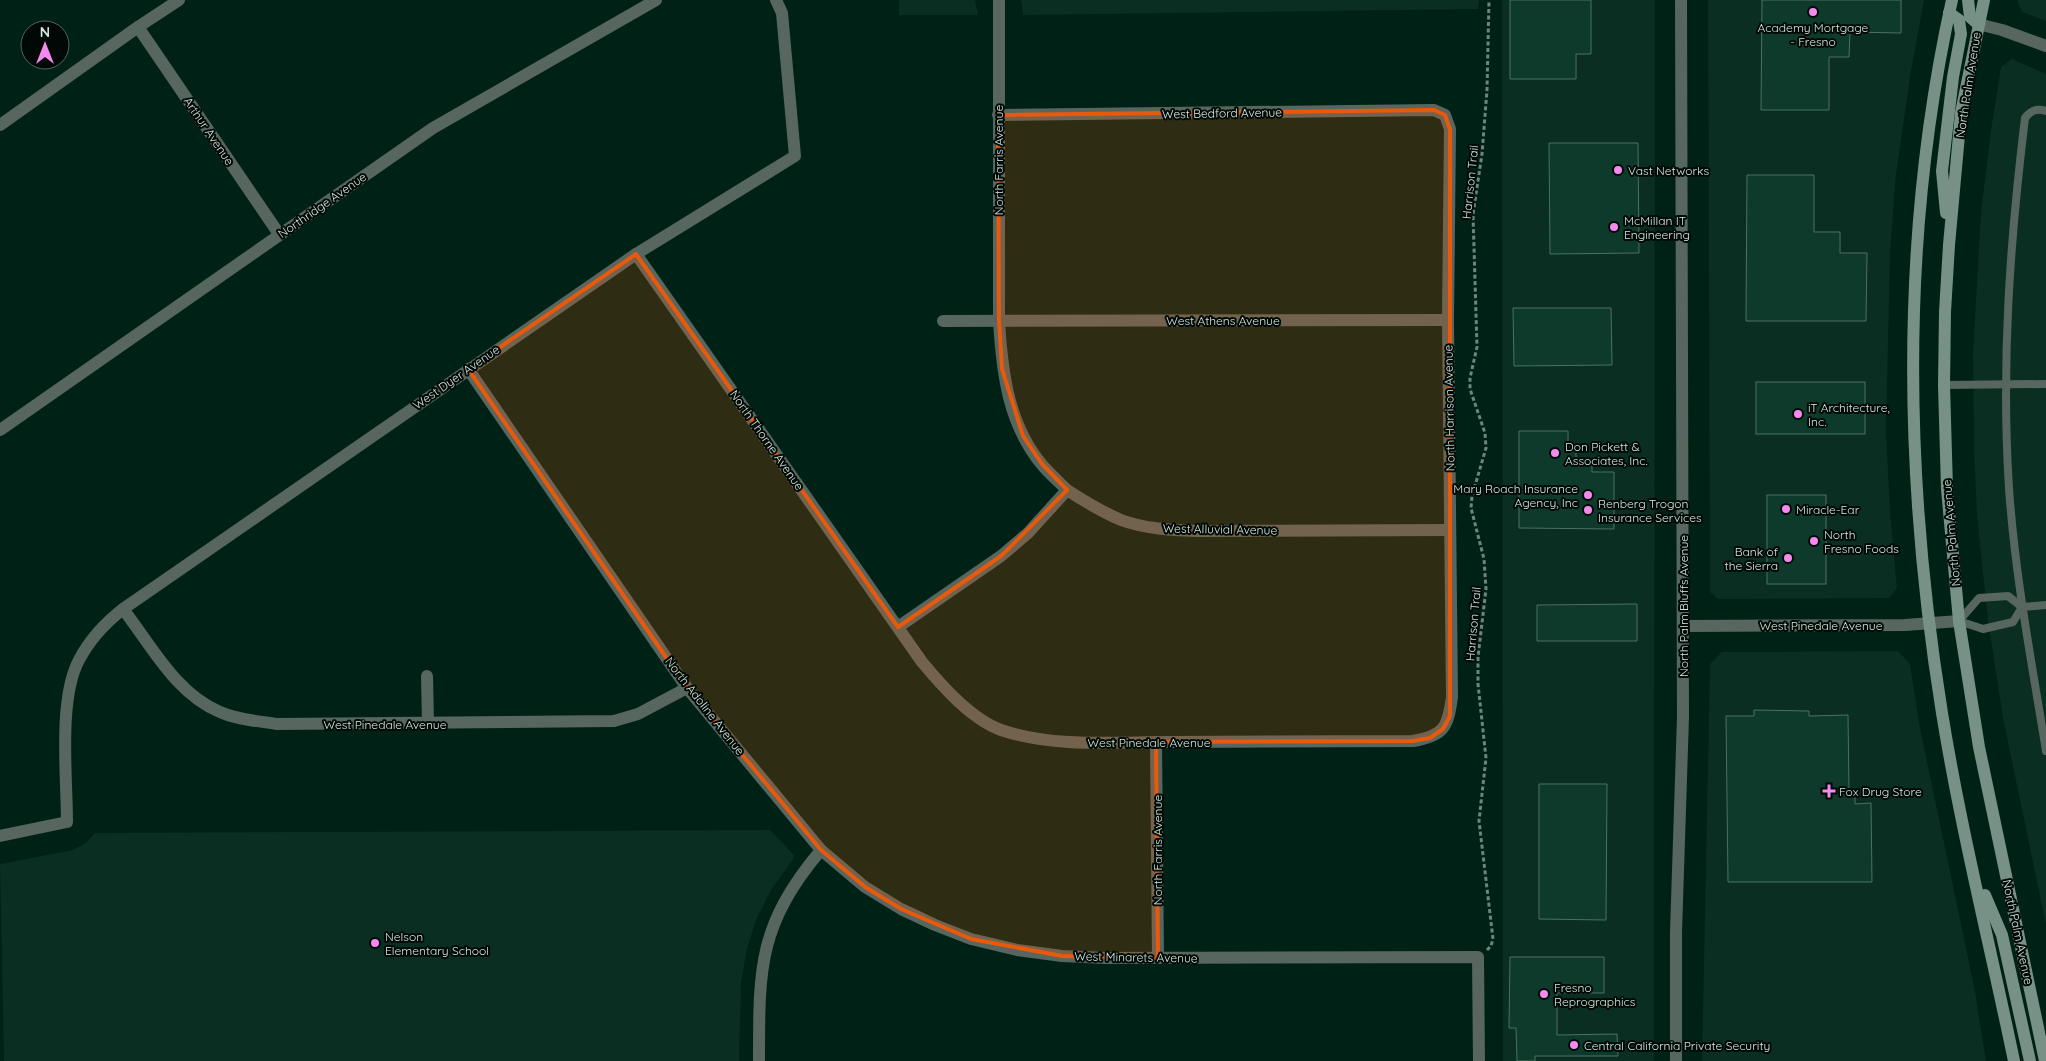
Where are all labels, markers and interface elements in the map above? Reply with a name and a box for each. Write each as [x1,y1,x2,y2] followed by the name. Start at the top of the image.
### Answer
[1807,6,1819,18] marker: Academy Mortgage - Fresno
[20,20,70,70] north arrow
[1758,20,1869,49] place label: Academy Mortgage - Fresno
[40,23,50,41] text: N
[1952,31,1984,139] street label: North Palm Avenue
[181,94,237,168] street label: Arthur Avenue
[1162,104,1282,122] street label: West Bedford Avenue
[991,105,1006,215] street label: North Farris Avenue
[1459,144,1481,220] street label: Harrison Trail
[1628,163,1709,178] place label: Vast Networks
[1612,164,1624,176] marker: Vast Networks
[275,169,369,241] street label: Northridge Avenue
[1624,213,1690,242] place label: McMillan IT Engineering
[1608,221,1620,233] marker: McMillan IT Engineering
[1166,313,1280,328] street label: West Athens Avenue
[410,341,502,412] street label: West Dyer Avenue
[1440,344,1458,471] street label: North Harrison Avenue
[727,387,807,493] street label: North Thorne Avenue
[1808,400,1890,429] place label: iT Architecture, Inc.
[1792,408,1804,420] marker: iT Architecture, Inc.
[1565,439,1648,468] place label: Don Pickett & Associates, Inc.
[1549,447,1561,459] marker: Don Pickett & Associates, Inc.
[1939,479,1963,587] street label: North Palm Avenue
[1453,481,1578,510] place label: Mary Roach Insurance Agency, Inc
[1582,489,1594,501] marker: Mary Roach Insurance Agency, Inc
[1598,496,1702,525] place label: Renberg Trogon Insurance Services
[1796,502,1860,517] place label: Miracle-Ear
[1780,503,1792,515] marker: Miracle-Ear
[1582,504,1594,516] marker: Renberg Trogon Insurance Services
[1163,521,1278,538] street label: West Alluvial Avenue
[1824,527,1899,556] place label: North Fresno Foods
[1676,535,1691,677] street label: North Palm Bluffs Avenue
[1808,535,1820,547] marker: North Fresno Foods
[1725,544,1779,573] place label: Bank of the Sierra
[1782,552,1794,564] marker: Bank of the Sierra
[1462,586,1484,662] street label: Harrison Trail
[1760,618,1883,633] street label: West Pinedale Avenue
[662,654,748,758] street label: North Adoline Avenue
[324,717,447,732] street label: West Pinedale Avenue
[1088,735,1211,750] street label: West Pinedale Avenue
[1839,784,1922,799] place label: Fox Drug Store
[1823,785,1835,797] marker: Fox Drug Store
[1150,795,1165,905] street label: North Farris Avenue
[2000,878,2037,986] street label: North Palm Avenue
[385,929,489,958] place label: Nelson Elementary School
[369,937,381,949] marker: Nelson Elementary School
[1074,948,1198,966] street label: West Minarets Avenue
[1554,980,1636,1009] place label: Fresno Reprographics
[1538,988,1550,1000] marker: Fresno Reprographics
[1584,1038,1770,1053] place label: Central California Private Security
[1568,1039,1580,1051] marker: Central California Private Security

